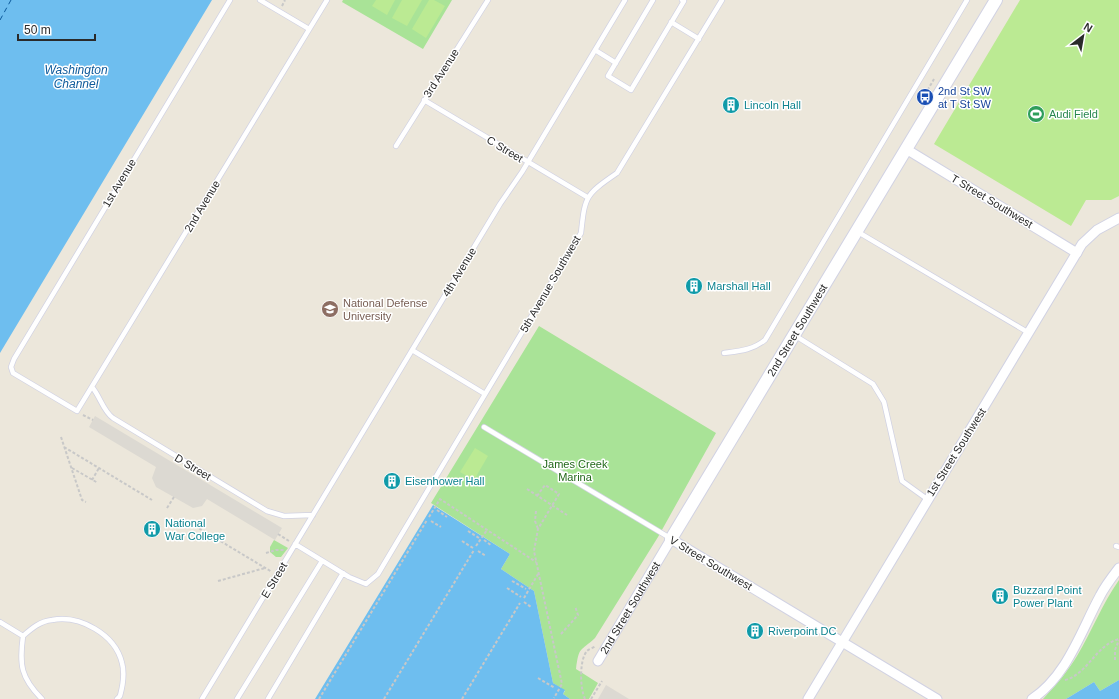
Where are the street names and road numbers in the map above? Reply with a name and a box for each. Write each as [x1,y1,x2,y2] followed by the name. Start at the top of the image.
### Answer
[421,46,461,100] street label: 3rd Avenue
[485,133,525,165] street label: C Street
[100,157,138,209] street label: 1st Avenue
[949,172,1035,230] street label: T Street Southwest
[182,178,222,234] street label: 2nd Avenue
[517,234,583,334] street label: 5th Avenue Southwest
[440,245,478,299] street label: 4th Avenue
[765,282,829,378] street label: 2nd Street Southwest
[924,406,988,498] street label: 1st Street Southwest
[173,451,213,483] street label: D Street
[668,534,754,592] street label: V Street Southwest
[259,560,289,600] street label: E Street
[598,560,662,656] street label: 2nd Street Southwest

